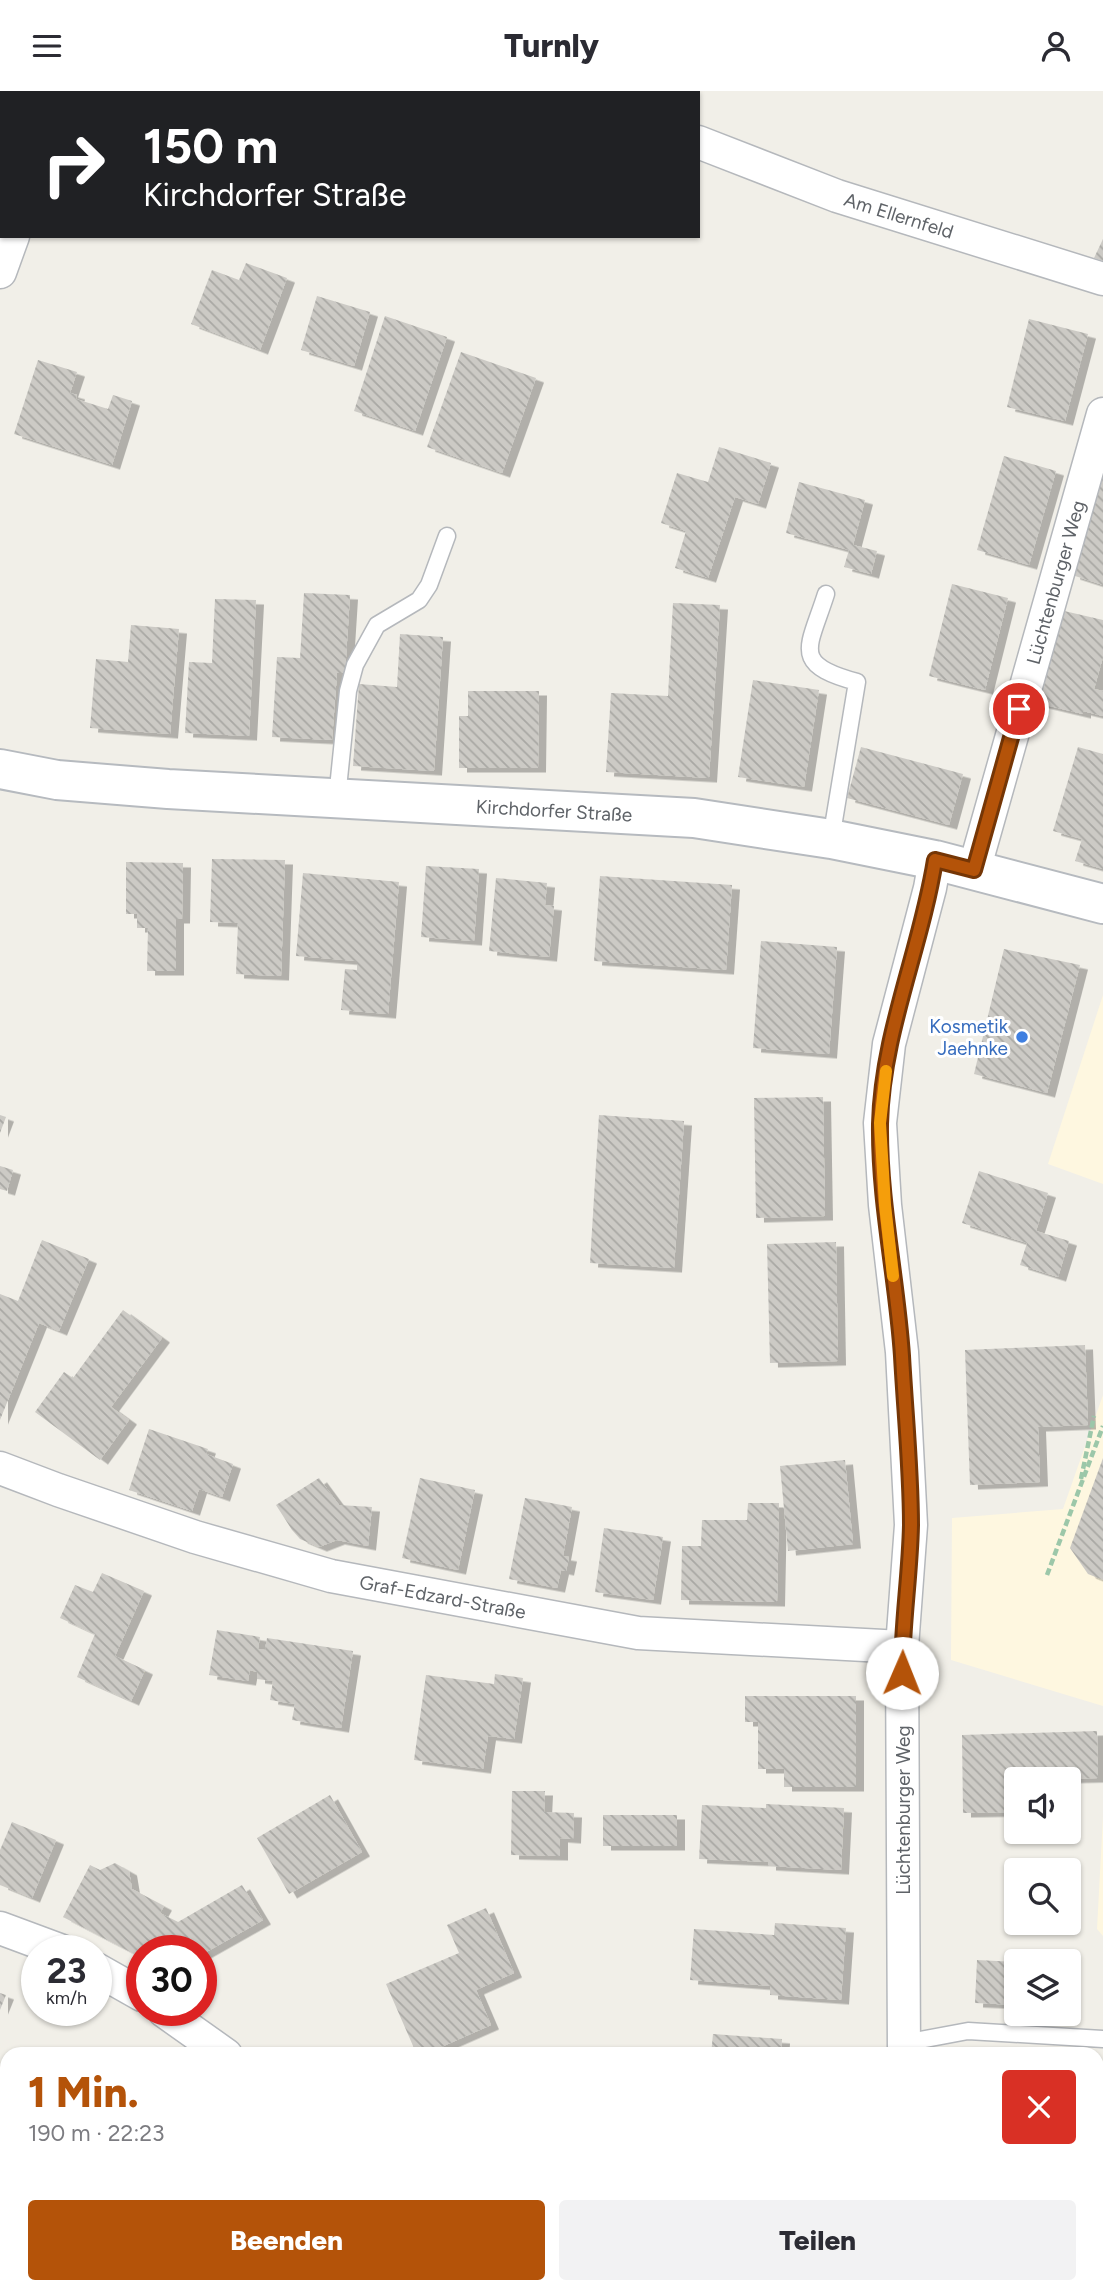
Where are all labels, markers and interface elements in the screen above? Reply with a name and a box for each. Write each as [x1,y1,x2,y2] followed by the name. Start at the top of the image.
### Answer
[28,27,66,65] icon: menu
[504,27,599,65] text: Turnly
[1037,27,1075,65] icon: person
[143,116,278,175] text: 150 m
[28,119,119,210] icon: right
[143,176,406,214] text: Kirchdorfer Straße
[841,188,956,244] street label: Am Ellernfeld
[1022,498,1090,667] street label: Lüchtenburger Weg
[989,679,1049,739] pin
[1000,690,1038,728] icon: arrive
[475,795,633,827] street label: Kirchdorfer Straße
[929,1015,1009,1060] place label: Kosmetik Jaehnke
[1014,1029,1030,1045] marker: Kosmetik Jaehnke
[358,1571,528,1624] street label: Graf-Edzard-Straße
[865,1636,939,1710] position arrow
[892,1725,915,1895] street label: Lüchtenburger Weg
[1004,1767,1081,2026] map controls
[1004,1767,1081,1844] button: sound
[1004,1858,1081,1935] button: search
[126,1935,217,2026] speed limit sign: 30
[1004,1949,1081,2026] button: layers
[47,1950,86,1992] text: 23
[46,1987,87,2009] text: km/h
[28,2067,139,2118] text: 1 Min.
[1002,2070,1076,2144] button: close
[28,2119,165,2147] text: 190 m · 22:23
[28,2200,545,2280] button: Beenden
[559,2200,1076,2280] button: Teilen

